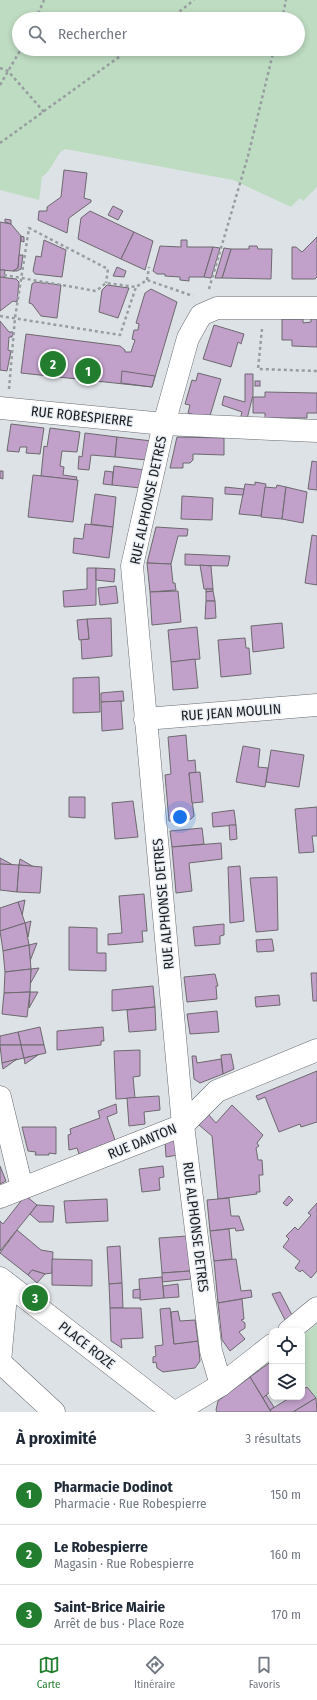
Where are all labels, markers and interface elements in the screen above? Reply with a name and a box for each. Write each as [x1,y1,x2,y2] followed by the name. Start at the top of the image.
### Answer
[12,12,305,56] search box
[26,23,48,45] icon: search
[58,25,127,43] text: Rechercher
[40,349,66,379] pin: 2
[75,356,101,386] pin: 1
[30,403,134,430] street label: RUE ROBESPIERRE
[127,434,170,566] street label: RUE ALPHONSE DETRES
[180,701,282,724] street label: RUE JEAN MOULIN
[170,807,190,827] your location
[149,838,178,970] street label: RUE ALPHONSE DETRES
[105,1120,179,1163] street label: RUE DANTON
[179,1161,212,1293] street label: RUE ALPHONSE DETRES
[22,1283,48,1313] pin: 3
[55,1318,119,1373] street label: PLACE ROZE
[269,1328,305,1400] map controls
[269,1328,305,1364] button: locate
[269,1364,305,1400] button: layers
[16,1428,97,1449] text: À proximité
[245,1431,301,1446] text: 3 résultats
[54,1478,173,1496] text: Pharmacie Dodinot
[26,1487,32,1502] text: 1
[270,1487,301,1502] text: 150 m
[54,1496,207,1511] text: Pharmacie · Rue Robespierre
[54,1538,148,1556] text: Le Robespierre
[26,1547,32,1562] text: 2
[270,1547,301,1562] text: 160 m
[54,1556,194,1571] text: Magasin · Rue Robespierre
[54,1598,165,1616] text: Saint-Brice Mairie
[26,1607,32,1622] text: 3
[271,1607,301,1622] text: 170 m
[54,1616,184,1631] text: Arrêt de bus · Place Roze
[37,1654,60,1691] tab: Carte
[134,1654,175,1691] tab: Itinéraire
[249,1654,280,1691] tab: Favoris

